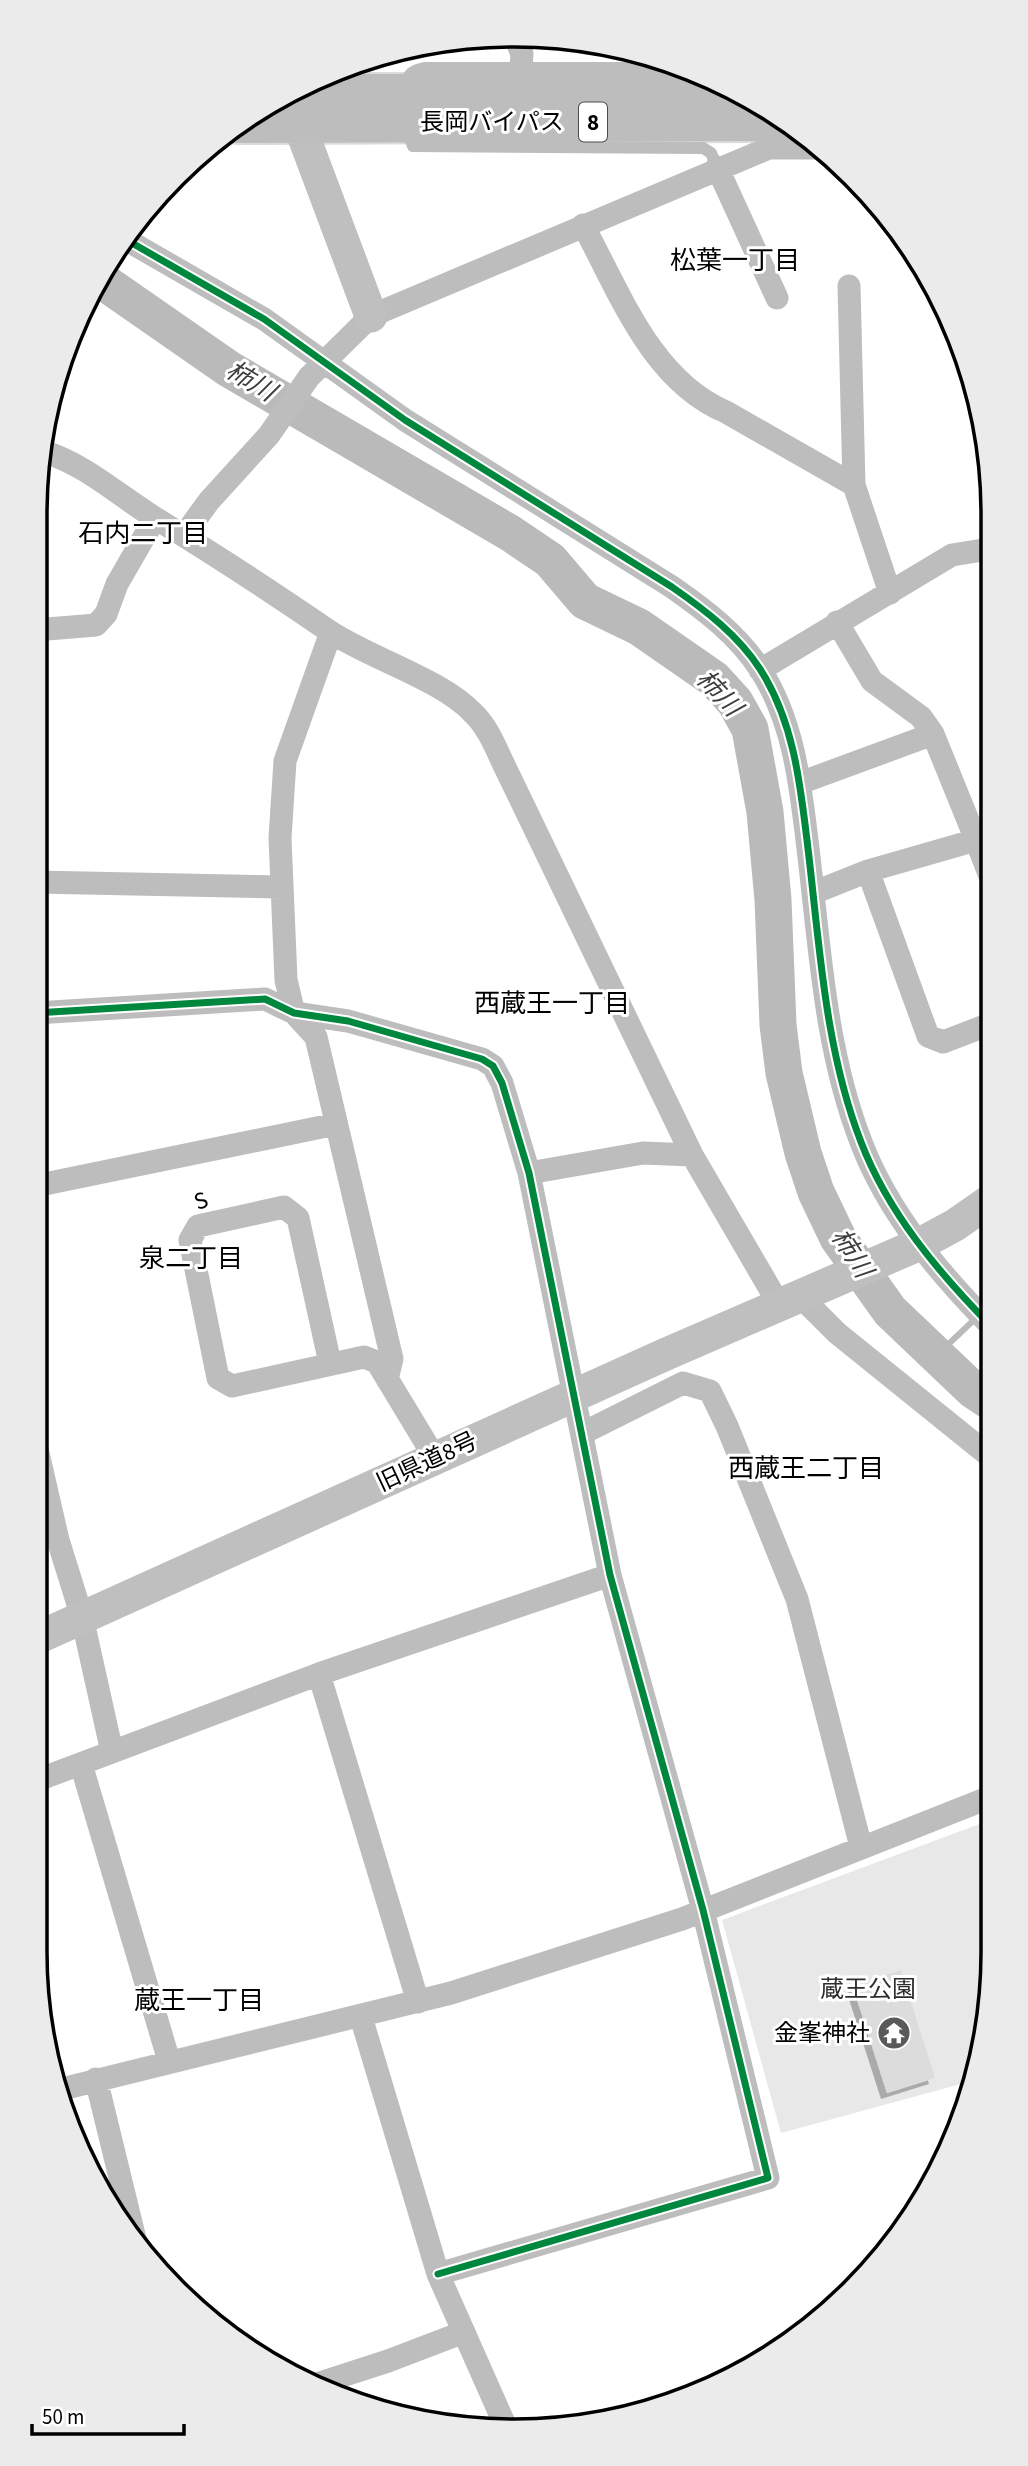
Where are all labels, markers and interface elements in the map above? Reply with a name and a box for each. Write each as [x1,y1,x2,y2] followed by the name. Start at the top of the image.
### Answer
[579,102,607,141] road number: 8
[420,105,564,140] street label: 長岡バイパス
[670,242,800,279] district label: 松葉一丁目
[219,352,285,412] water label: 柿川
[78,515,208,552] district label: 石内二丁目
[688,661,752,727] water label: 柿川
[474,985,630,1022] district label: 西蔵王一丁目
[189,1182,213,1220] street label: S
[822,1221,883,1287] water label: 柿川
[139,1240,243,1277] district label: 泉二丁目
[371,1423,483,1501] street label: 旧県道8号
[728,1450,884,1487] district label: 西蔵王二丁目
[820,1972,916,2007] park label: 蔵王公園
[134,1982,264,2019] district label: 蔵王一丁目
[875,2014,913,2052] temple icon: 金峯神社
[774,2016,870,2051] place label: 金峯神社
[32,2392,184,2436] scale bar
[42,2402,84,2432] text: 50 m

